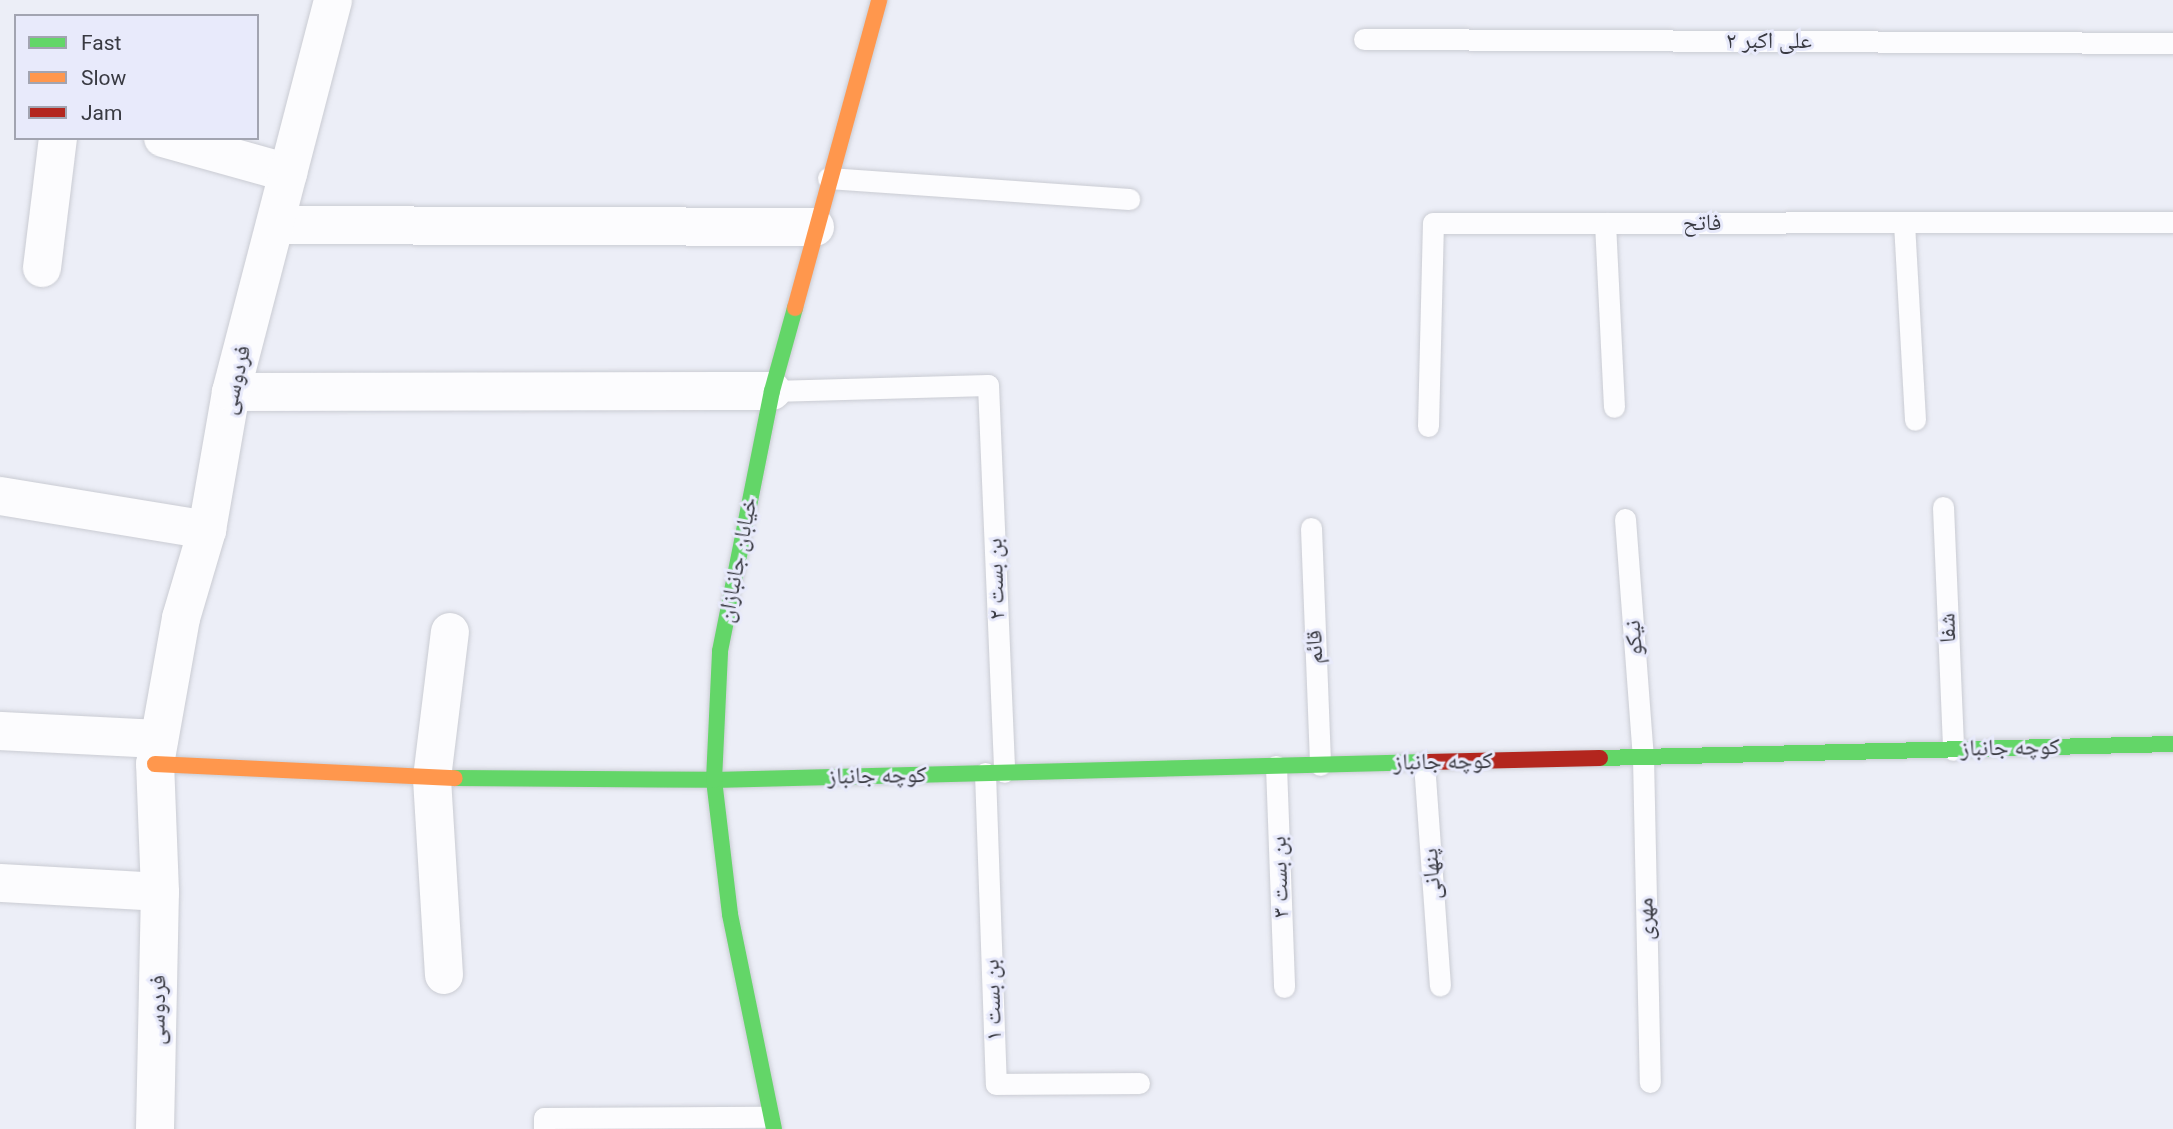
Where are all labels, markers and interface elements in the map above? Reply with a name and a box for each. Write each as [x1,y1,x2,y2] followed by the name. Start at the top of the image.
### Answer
[14,14,259,140] legend
[1726,27,1812,55] street label: علی اکبر ۲
[81,31,121,55] text: Fast
[81,66,126,90] text: Slow
[81,101,122,125] text: Jam
[1683,209,1721,237] street label: فاتح
[215,343,257,417] street label: فردوسی
[712,495,764,625] street label: خیابان جانبازان
[981,538,1011,620] street label: بن بست ۲
[1934,613,1962,643] street label: شفا
[1619,619,1649,657] street label: نیکو
[1301,630,1329,664] street label: قائم
[1960,733,2060,763] street label: کوچه جانباز
[1393,747,1493,777] street label: کوچه جانباز
[827,761,927,791] street label: کوچه جانباز
[1265,836,1295,918] street label: بن بست ۳
[1416,847,1448,901] street label: پنهانی
[1632,897,1660,941] street label: مهری
[978,959,1008,1041] street label: بن بست ۱
[144,975,172,1045] street label: فردوسی

